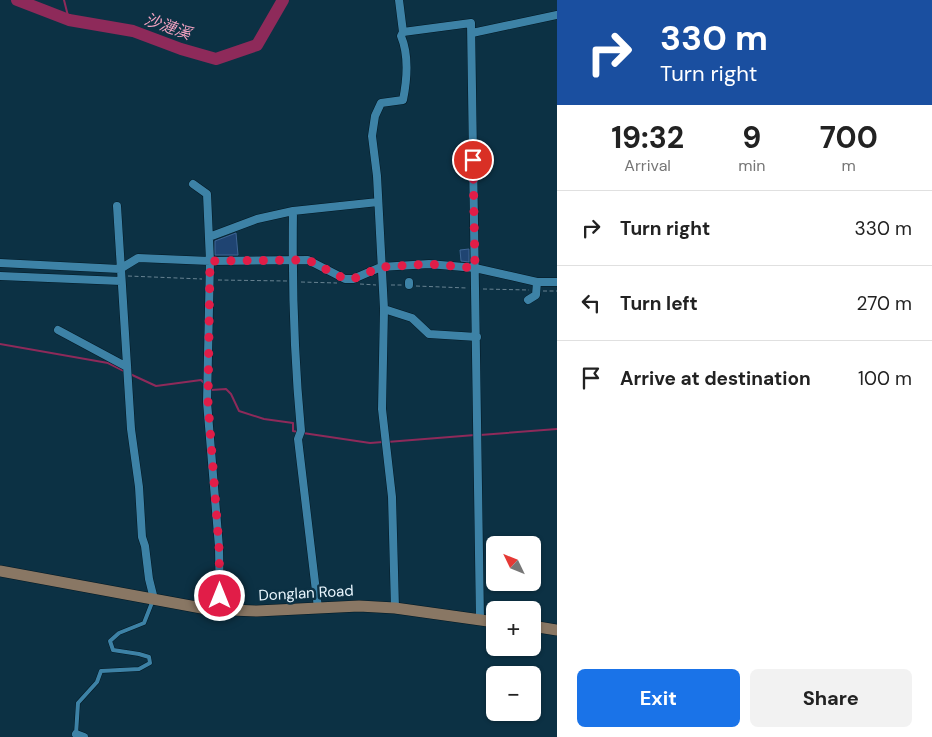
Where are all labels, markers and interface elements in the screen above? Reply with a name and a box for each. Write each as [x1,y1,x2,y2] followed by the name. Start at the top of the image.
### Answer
[142,9,196,45] water label: 沙漣溪
[660,15,768,61] text: 330 m
[577,20,642,85] icon: right
[660,59,757,88] text: Turn right
[611,118,684,157] text: 19:32
[742,118,761,157] text: 9
[820,118,878,157] text: 700
[452,139,494,181] pin
[459,146,487,174] icon: arrive
[624,155,671,176] text: Arrival
[738,155,766,176] text: min
[842,155,856,176] text: m
[577,214,605,242] icon: right
[620,216,710,241] text: Turn right
[855,216,912,241] text: 330 m
[577,289,605,317] icon: left
[620,291,698,316] text: Turn left
[857,291,912,316] text: 270 m
[577,364,605,392] icon: arrive
[620,366,811,391] text: Arrive at destination
[858,366,912,391] text: 100 m
[486,536,541,591] north arrow
[486,536,541,721] map controls
[193,569,245,621] position arrow
[258,581,354,605] street label: Donglan Road
[486,601,541,656] button: +
[486,666,541,721] button: −
[577,669,740,727] button: Exit
[750,669,912,727] button: Share

